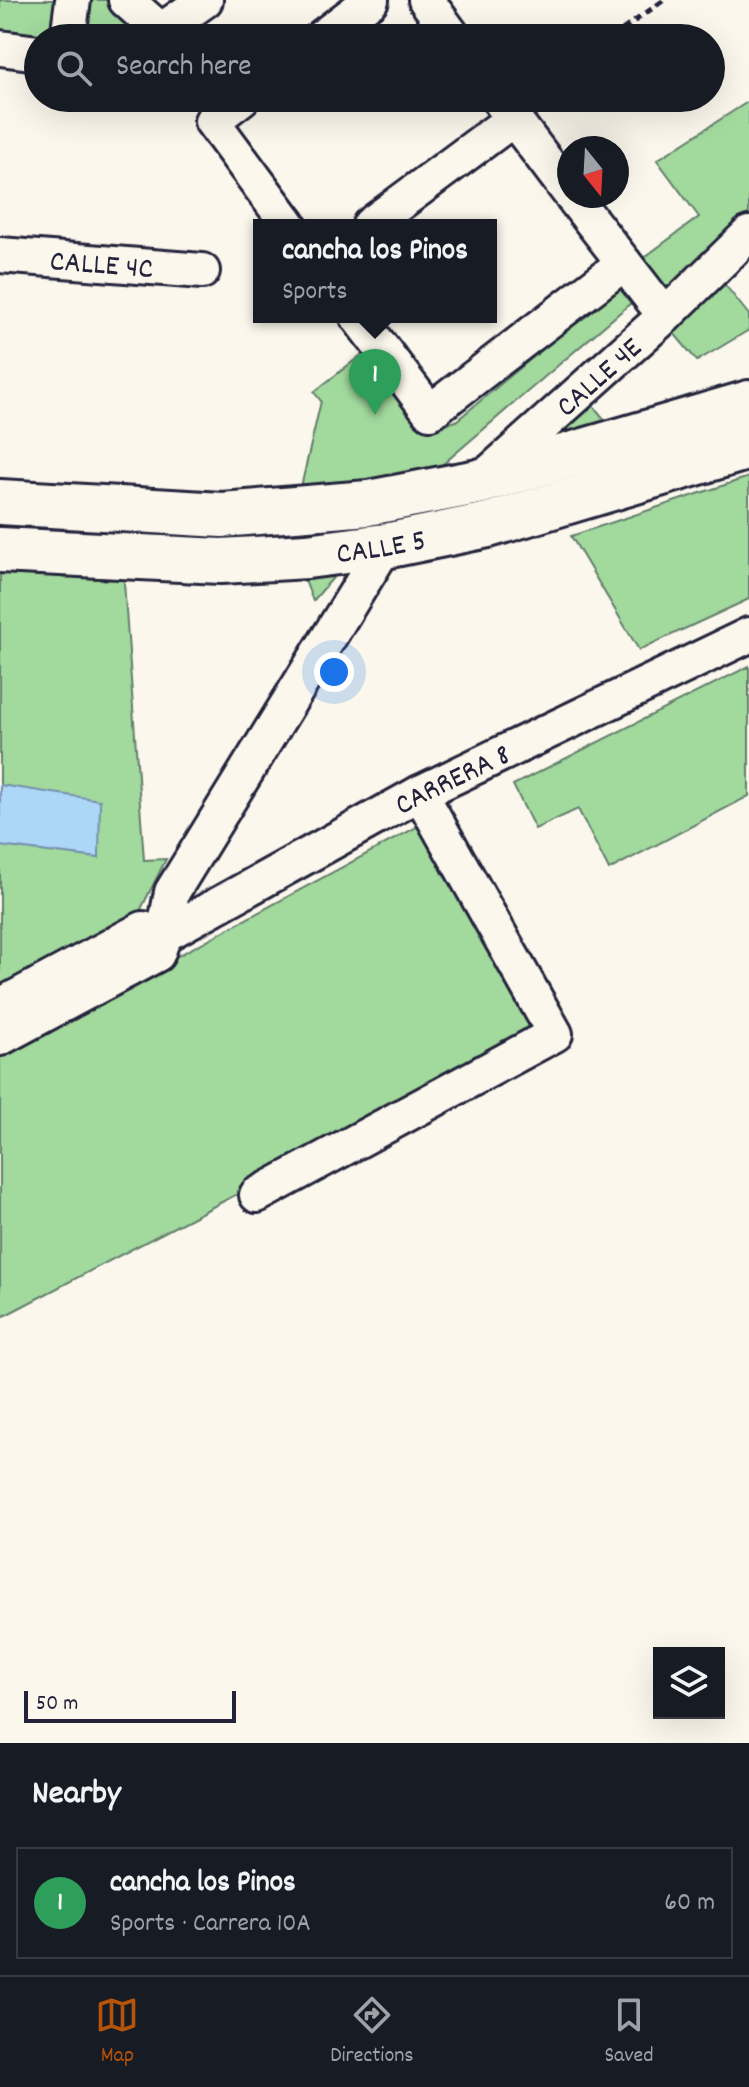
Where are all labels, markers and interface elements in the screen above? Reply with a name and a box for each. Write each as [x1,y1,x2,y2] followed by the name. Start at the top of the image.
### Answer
[24,24,725,112] search box
[52,46,96,90] icon: search
[116,47,252,90] text: Search here
[557,136,629,208] north arrow
[253,219,497,323] popup
[282,231,468,274] text: cancha los Pinos
[48,242,155,293] street label: CALLE 4C
[282,274,347,311] text: Sports
[548,329,654,429] street label: CALLE 4E
[349,349,401,415] pin: 1
[334,521,430,578] street label: CALLE 5
[314,652,354,692] your location
[388,736,519,829] street label: CARRERA 8
[653,1647,725,1719] map controls
[653,1647,725,1719] button: layers
[24,1687,236,1723] scale bar
[36,1689,78,1720] text: 50 m
[32,1771,121,1820] text: Nearby
[110,1863,296,1906] text: cancha los Pinos
[57,1885,63,1922] text: 1
[664,1885,715,1922] text: 60 m
[110,1906,311,1943] text: Sports · Carrera 10A
[95,1993,139,2072] tab: Map
[330,1993,414,2072] tab: Directions
[604,1993,654,2072] tab: Saved

